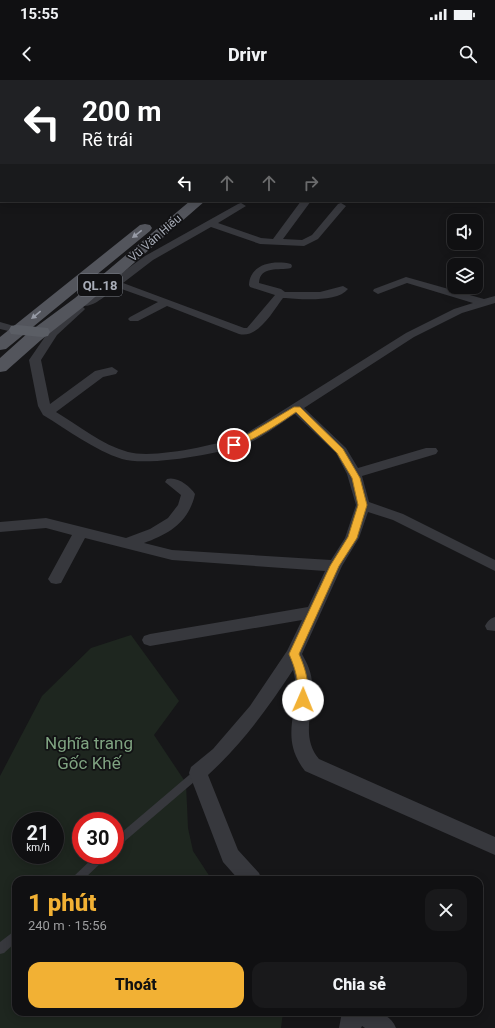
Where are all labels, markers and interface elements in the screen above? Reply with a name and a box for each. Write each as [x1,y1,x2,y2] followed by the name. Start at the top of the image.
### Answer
[20,5,59,23] text: 15:55
[16,43,38,65] icon: back
[457,43,479,65] icon: search
[228,44,267,65] text: Drivr
[82,95,161,128] text: 200 m
[16,96,68,148] icon: left
[82,129,133,150] text: Rẽ trái
[174,172,196,194] icon: left
[216,172,238,194] icon: ahead
[258,172,280,194] icon: ahead
[300,172,322,194] icon: right
[126,211,184,265] street label: Vũ Văn Hiếu
[447,214,483,294] map controls
[447,214,483,250] button: sound
[132,229,143,238] one-way arrow
[447,258,483,294] button: layers
[78,274,122,296] road number: QL.18
[30,310,41,319] one-way arrow
[217,428,251,462] pin
[223,434,245,456] icon: arrive
[282,679,324,721] position arrow
[45,733,133,773] park label: Nghĩa trang Gốc Khế
[72,812,124,864] speed limit sign: 30
[27,821,49,845] text: 21
[26,842,50,853] text: km/h
[28,889,97,917] text: 1 phút
[425,889,467,931] button: close
[28,918,107,933] text: 240 m · 15:56
[28,962,244,1008] button: Thoát
[252,962,467,1008] button: Chia sẻ

